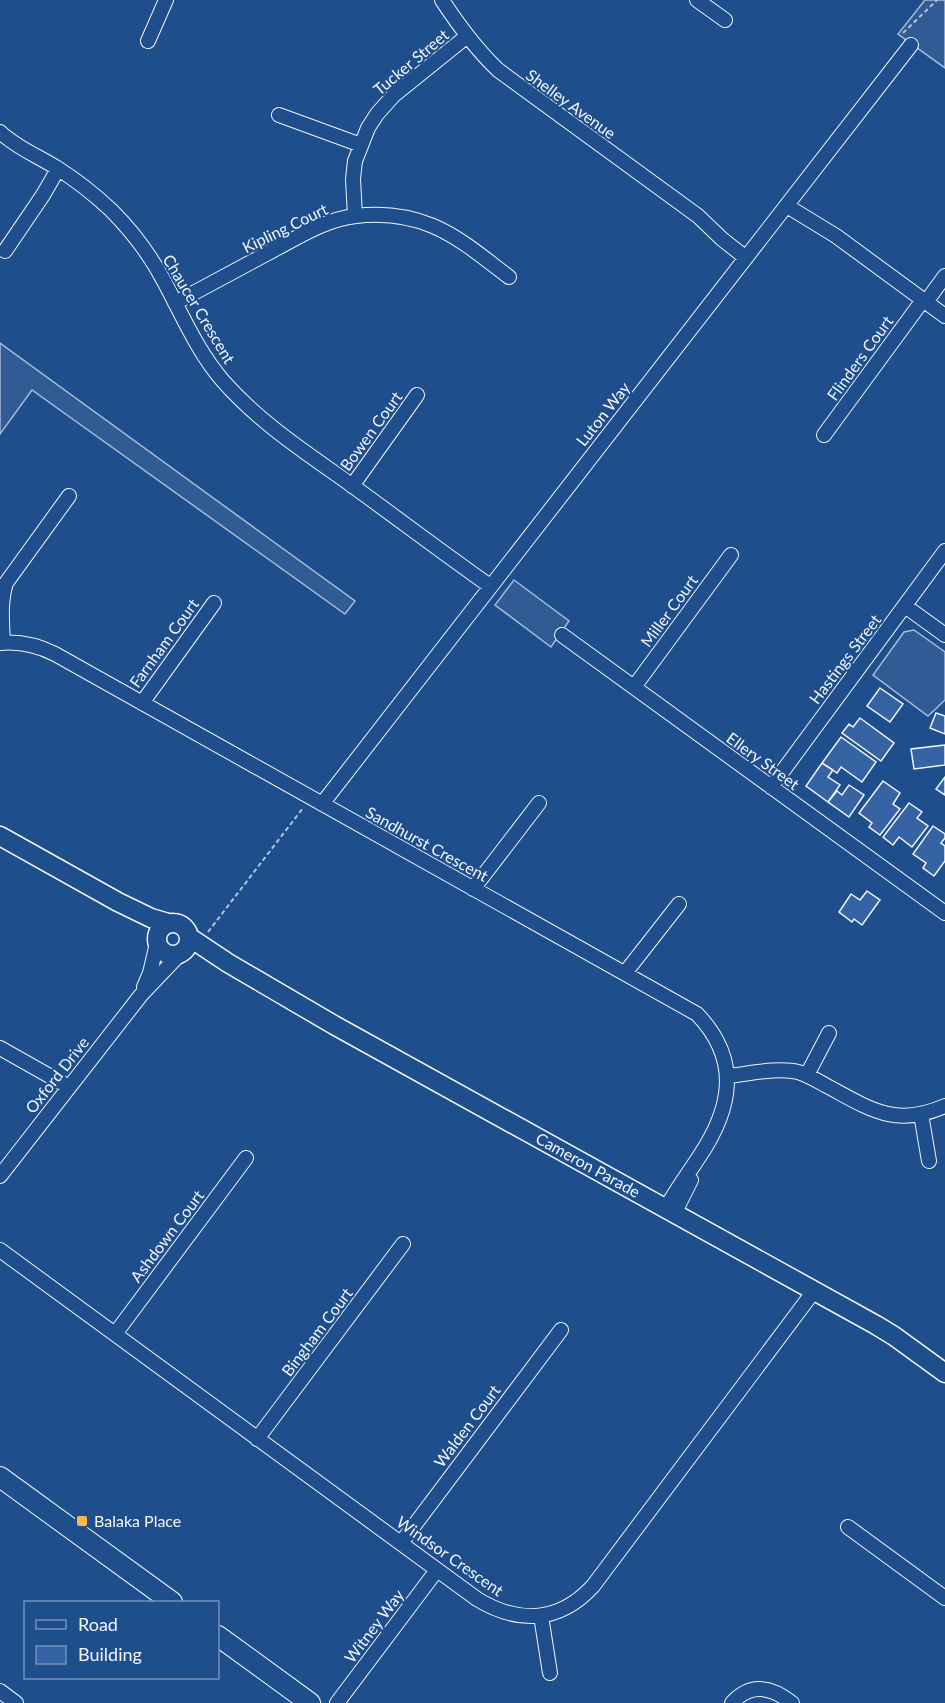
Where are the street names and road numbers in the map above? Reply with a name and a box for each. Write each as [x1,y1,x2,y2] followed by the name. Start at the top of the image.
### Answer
[369,25,452,99] street label: Tucker Street
[523,65,620,142] street label: Shelley Avenue
[239,199,331,256] street label: Kipling Court
[159,251,240,367] street label: Chaucer Crescent
[823,312,897,404] street label: Flinders Court
[572,377,634,449] street label: Luton Way
[336,387,406,474] street label: Bowen Court
[636,571,701,650] street label: Miller Court
[125,595,202,691] street label: Farnham Court
[805,610,885,707] street label: Hastings Street
[723,728,804,793] street label: Ellery Street
[363,802,492,885] street label: Sandhurst Crescent
[21,1033,92,1117] street label: Oxford Drive
[533,1128,644,1201] street label: Cameron Parade
[126,1186,208,1285] street label: Ashdown Court
[277,1284,356,1380] street label: Bingham Court
[430,1381,504,1471] street label: Walden Court
[393,1512,507,1600] street label: Windsor Crescent
[340,1585,408,1666] street label: Witney Way

